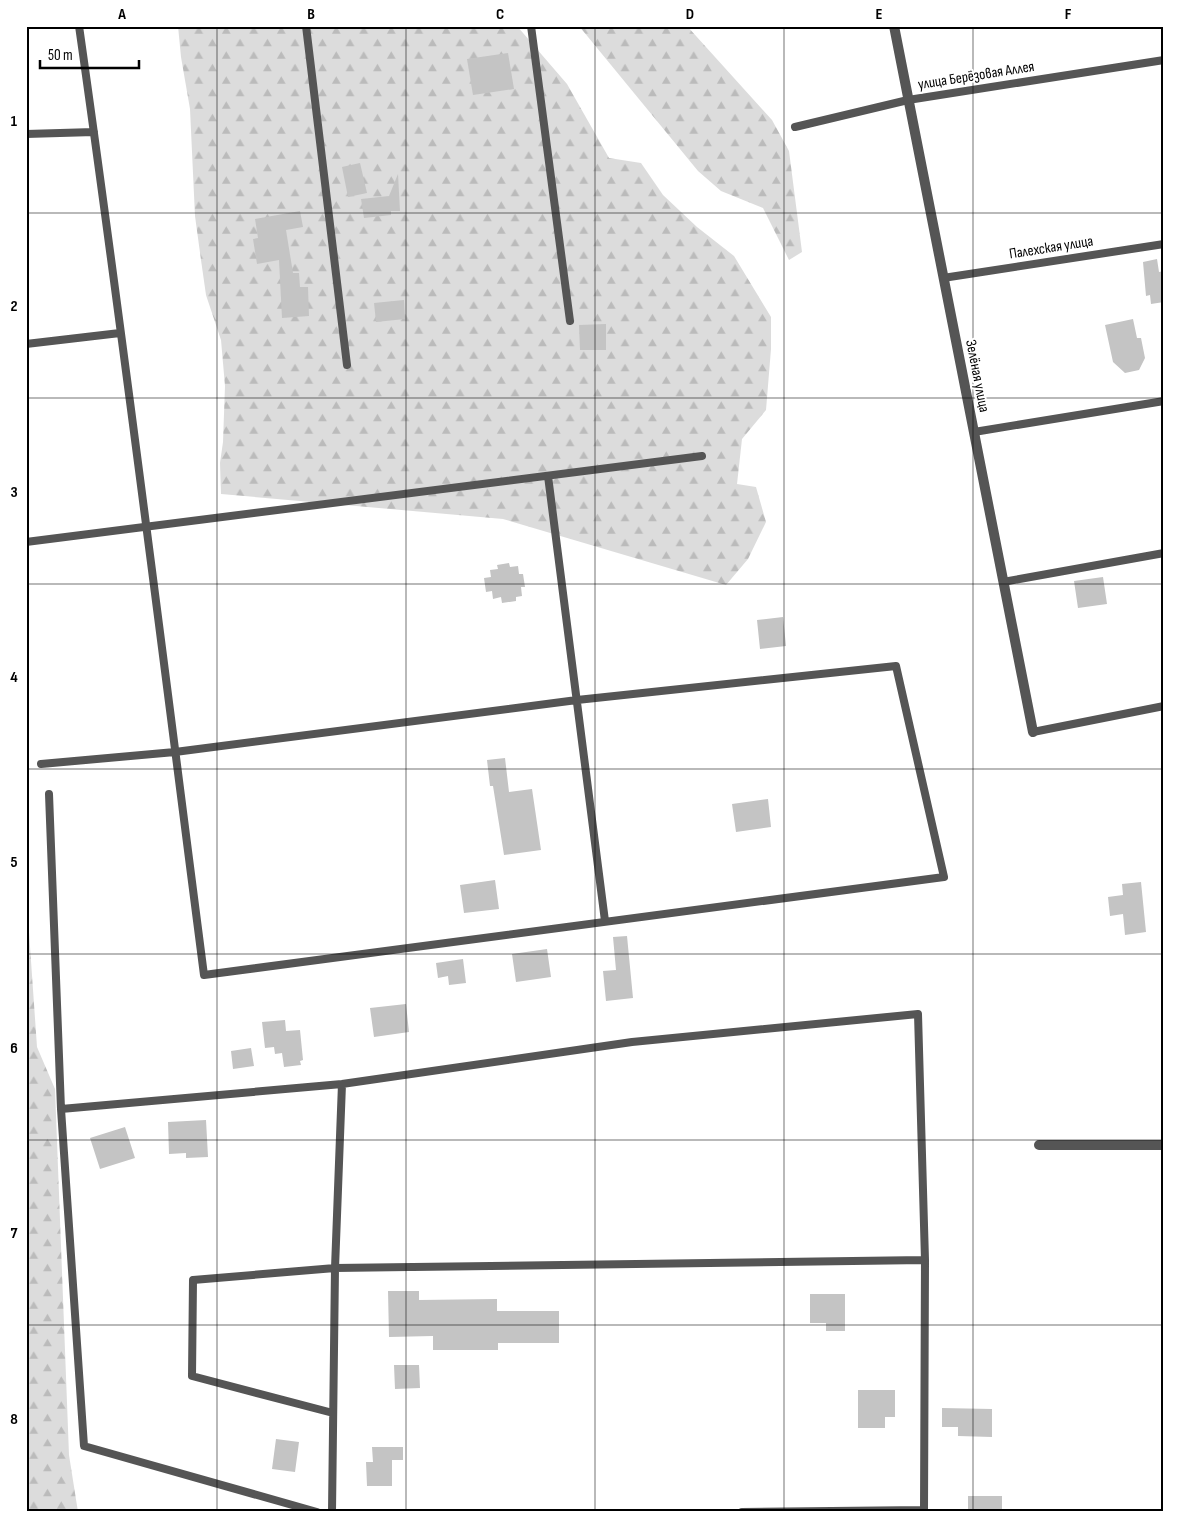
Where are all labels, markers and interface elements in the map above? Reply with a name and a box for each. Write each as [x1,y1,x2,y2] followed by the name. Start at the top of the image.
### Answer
[117,5,126,24] text: A
[307,5,315,24] text: B
[496,5,504,24] text: C
[686,5,694,24] text: D
[876,5,883,24] text: E
[1065,5,1072,24] text: F
[40,38,139,70] scale bar
[48,46,73,65] text: 50 m
[916,57,1036,94] street label: улица Берёзовая Аллея
[11,112,18,131] text: 1
[1008,231,1095,264] street label: Палехская улица
[10,297,18,316] text: 2
[961,338,994,414] street label: Зелёная улица
[10,483,18,502] text: 3
[10,668,18,687] text: 4
[10,853,18,872] text: 5
[10,1039,18,1058] text: 6
[11,1224,18,1243] text: 7
[10,1410,18,1429] text: 8

